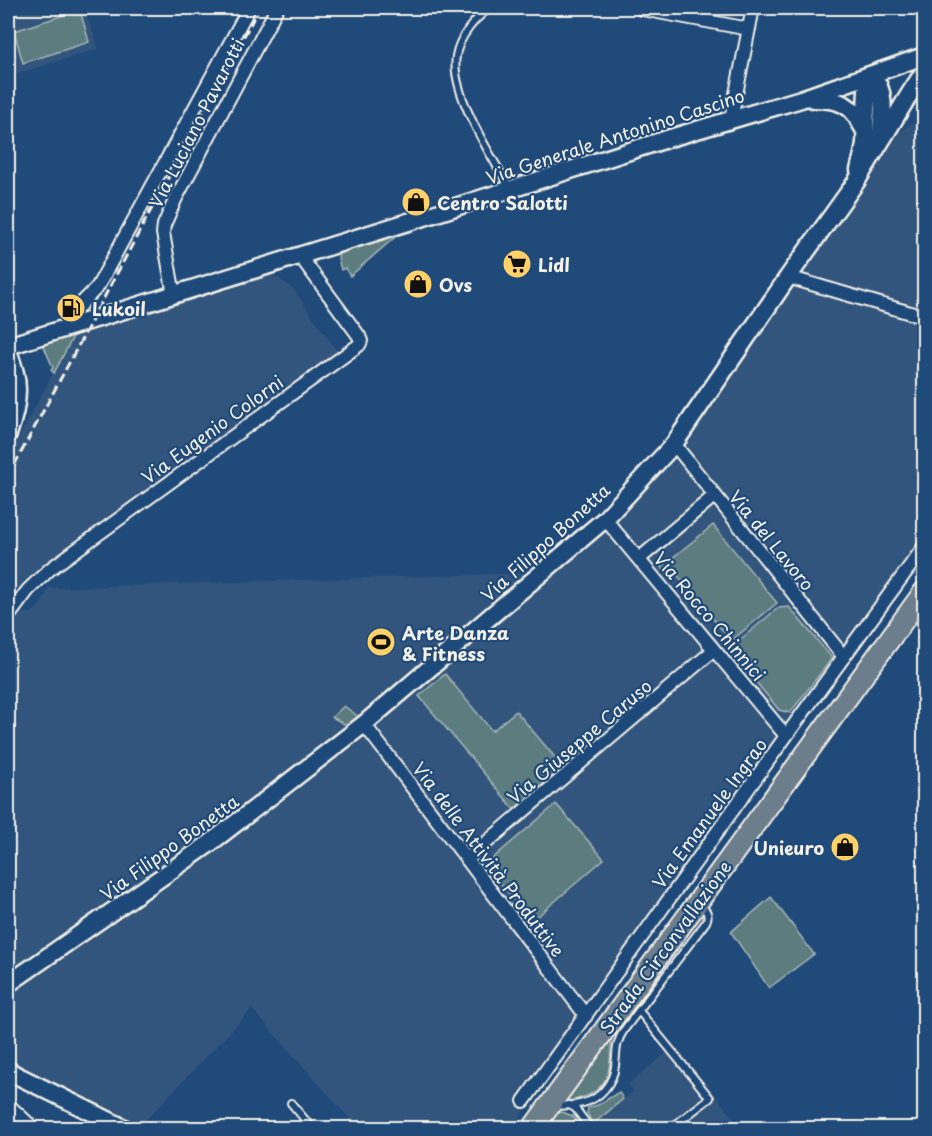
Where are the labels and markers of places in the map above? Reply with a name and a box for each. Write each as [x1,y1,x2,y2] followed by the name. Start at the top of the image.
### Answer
[400,186,432,218] shop icon: Centro Salotti
[437,189,568,216] place label: Centro Salotti
[501,248,533,280] supermarket icon: Lidl
[538,251,570,278] place label: Lidl
[402,268,434,300] shop icon: Ovs
[439,271,473,298] place label: Ovs
[55,292,87,324] fuel station icon: Lukoil
[92,295,146,322] place label: Lukoil
[402,619,509,667] place label: Arte Danza & Fitness
[365,626,397,658] sports icon: Arte Danza & Fitness
[829,831,861,863] shop icon: Unieuro
[754,834,824,861] place label: Unieuro

